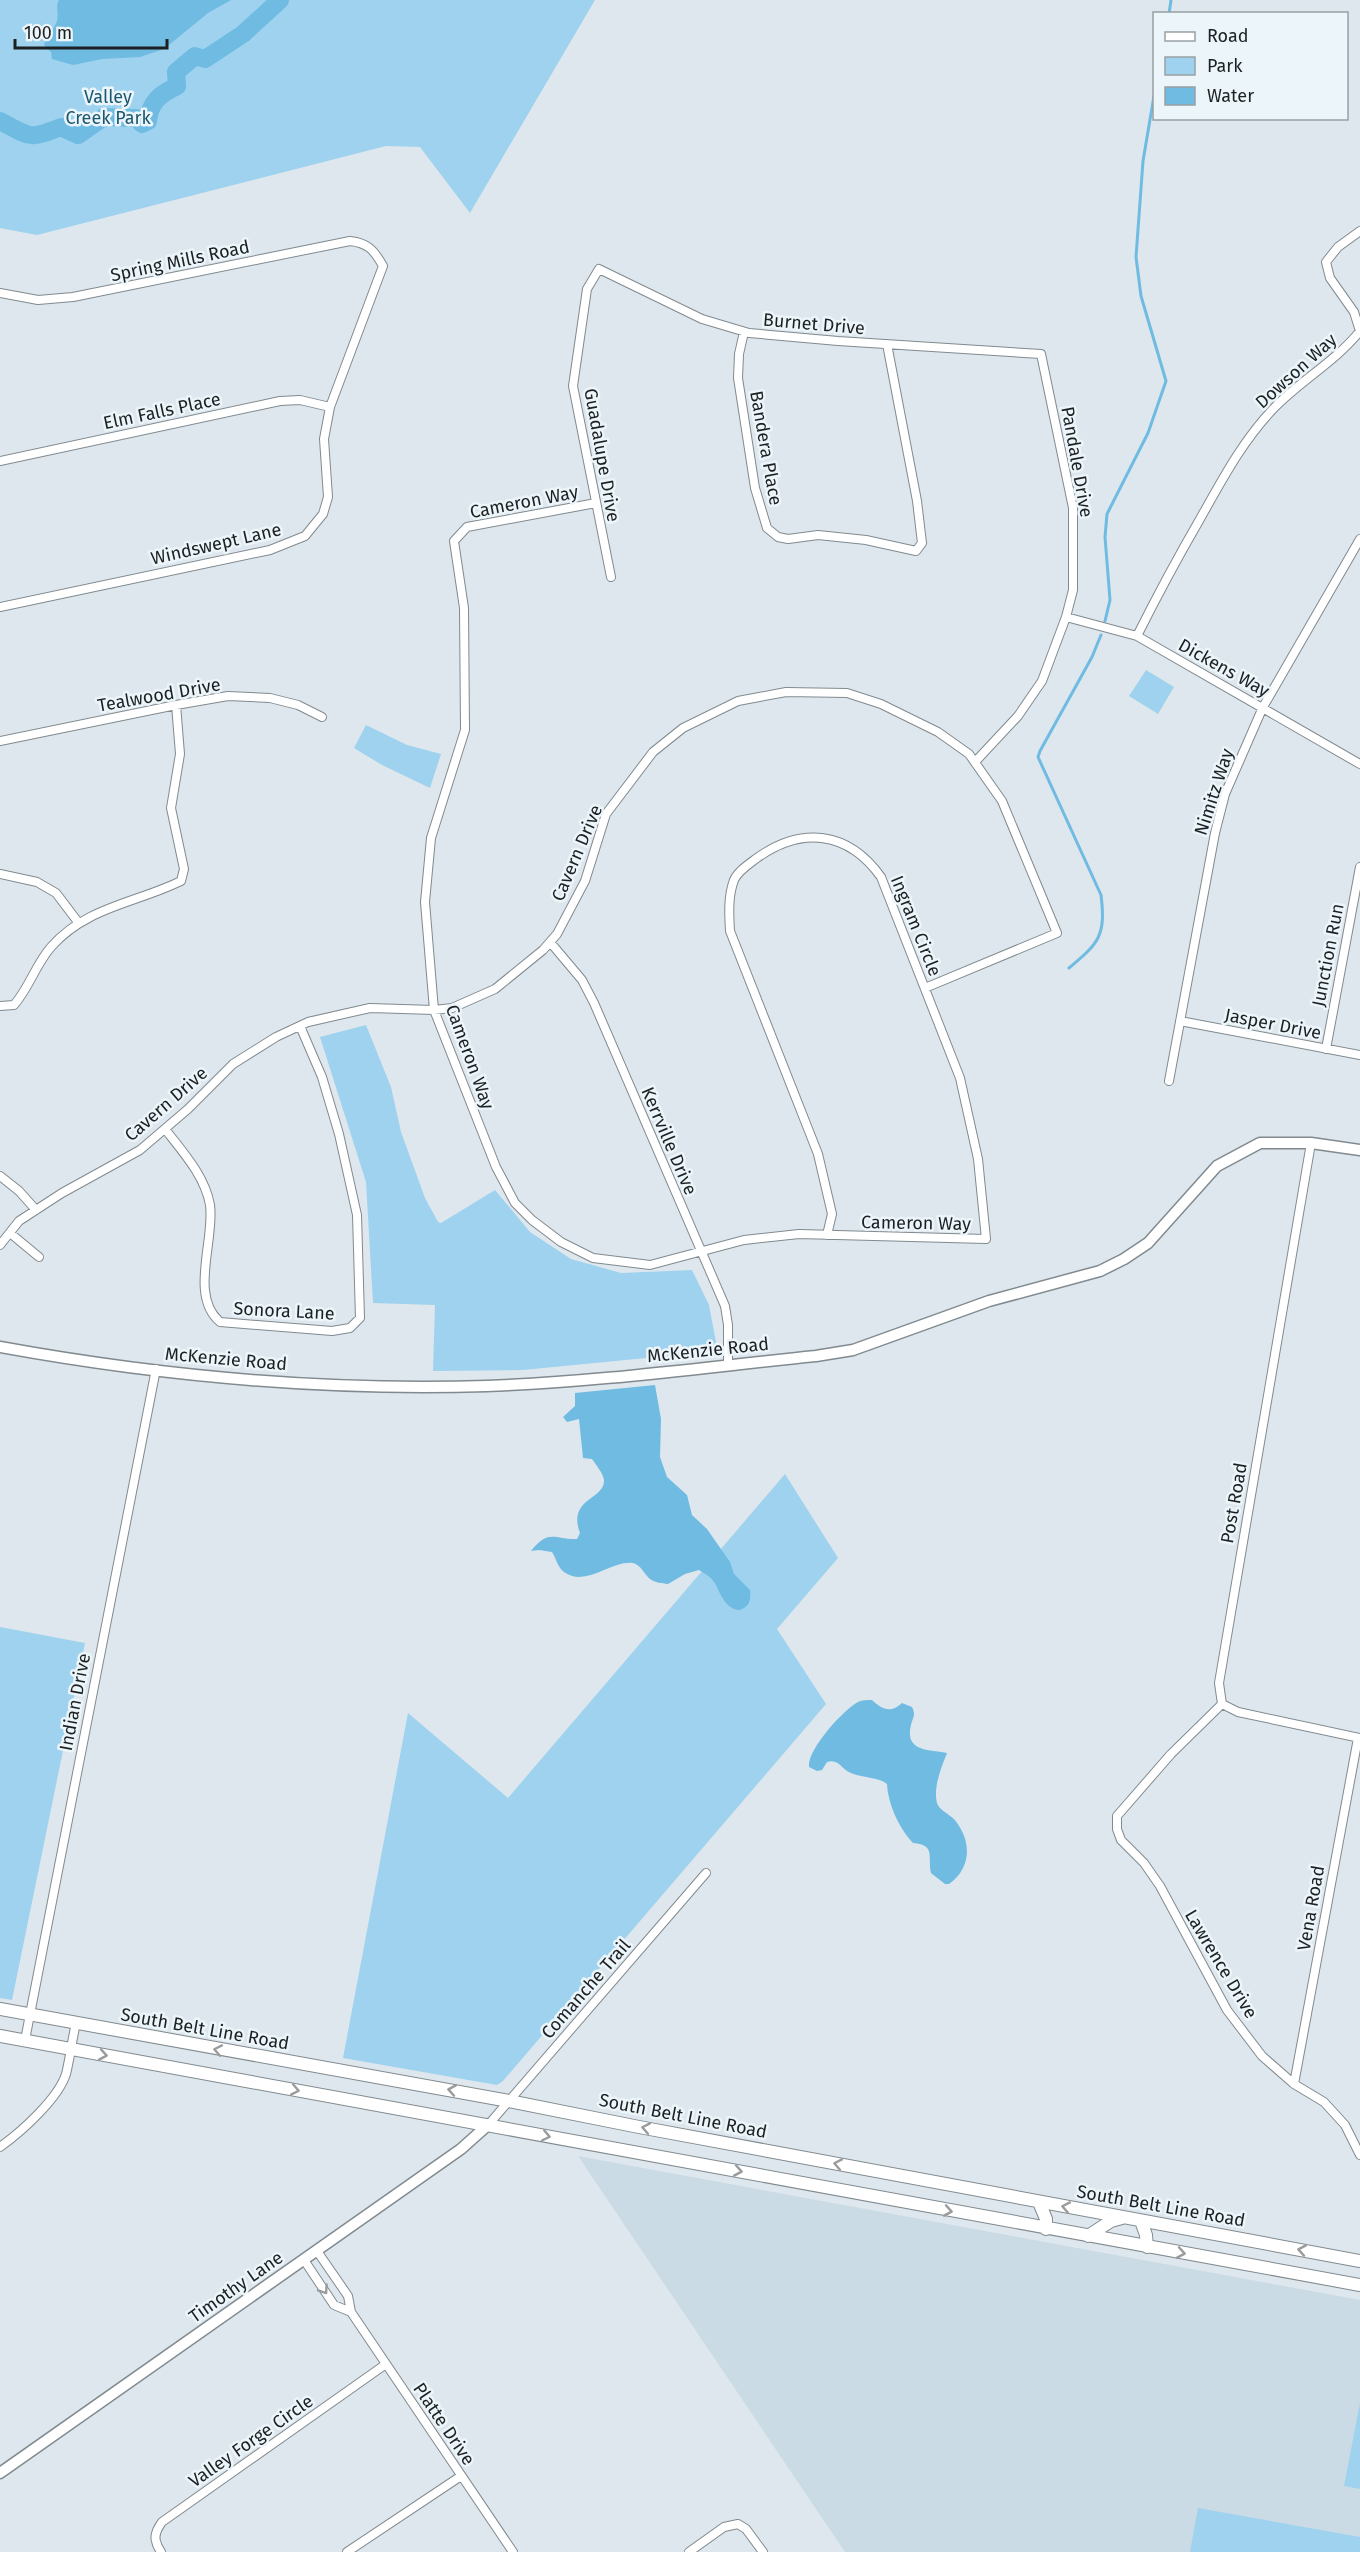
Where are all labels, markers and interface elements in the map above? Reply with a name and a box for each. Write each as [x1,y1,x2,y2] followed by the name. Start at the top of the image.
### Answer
[15,12,166,50] scale bar
[1153,12,1348,120] legend
[24,22,72,44] text: 100 m
[1207,25,1249,47] text: Road
[1207,55,1243,77] text: Park
[1207,85,1254,107] text: Water
[65,86,151,129] park label: Valley Creek Park
[109,236,251,286] street label: Spring Mills Road
[762,309,866,339] street label: Burnet Drive
[1251,329,1341,413] street label: Dowson Way
[579,386,625,524] street label: Guadalupe Drive
[101,388,223,434] street label: Elm Falls Place
[745,389,787,507] street label: Bandera Place
[1056,405,1098,519] street label: Pandale Drive
[468,481,580,523] street label: Cameron Way
[149,518,283,570] street label: Windswept Lane
[1175,634,1273,702] street label: Dickens Way
[96,673,222,717] street label: Tealwood Drive
[1190,746,1238,838] street label: Nimitz Way
[547,802,607,904] street label: Cavern Drive
[886,872,946,980] street label: Ingram Circle
[1307,902,1349,1008] street label: Junction Run
[441,1002,499,1113] street label: Cameron Way
[1223,1004,1323,1044] street label: Jasper Drive
[120,1062,212,1146] street label: Cavern Drive
[636,1084,702,1198] street label: Kerrville Drive
[861,1211,971,1235] street label: Cameron Way
[233,1297,335,1325] street label: Sonora Lane
[646,1333,770,1367] street label: McKenzie Road
[164,1343,288,1375] street label: McKenzie Road
[1216,1461,1252,1545] street label: Post Road
[55,1651,95,1753] street label: Indian Drive
[1293,1864,1329,1952] street label: Vena Road
[1180,1906,1262,2022] street label: Lawrence Drive
[537,1935,635,2043] street label: Comanche Trail
[119,2003,291,2055] street label: South Belt Line Road
[214,2044,224,2057] one-way arrow
[98,2048,108,2061] one-way arrow
[290,2083,300,2096] one-way arrow
[447,2085,456,2097] one-way arrow
[597,2089,769,2143] street label: South Belt Line Road
[641,2123,651,2135] one-way arrow
[541,2129,551,2142] one-way arrow
[833,2158,843,2171] one-way arrow
[733,2164,743,2176] one-way arrow
[1075,2180,1247,2232] street label: South Belt Line Road
[1061,2201,1071,2214] one-way arrow
[943,2204,953,2217] one-way arrow
[1298,2244,1308,2257] one-way arrow
[185,2246,287,2328] street label: Timothy Lane
[1176,2246,1186,2259] one-way arrow
[317,2283,328,2294] one-way arrow
[408,2379,480,2469] street label: Platte Drive
[185,2390,317,2492] street label: Valley Forge Circle

